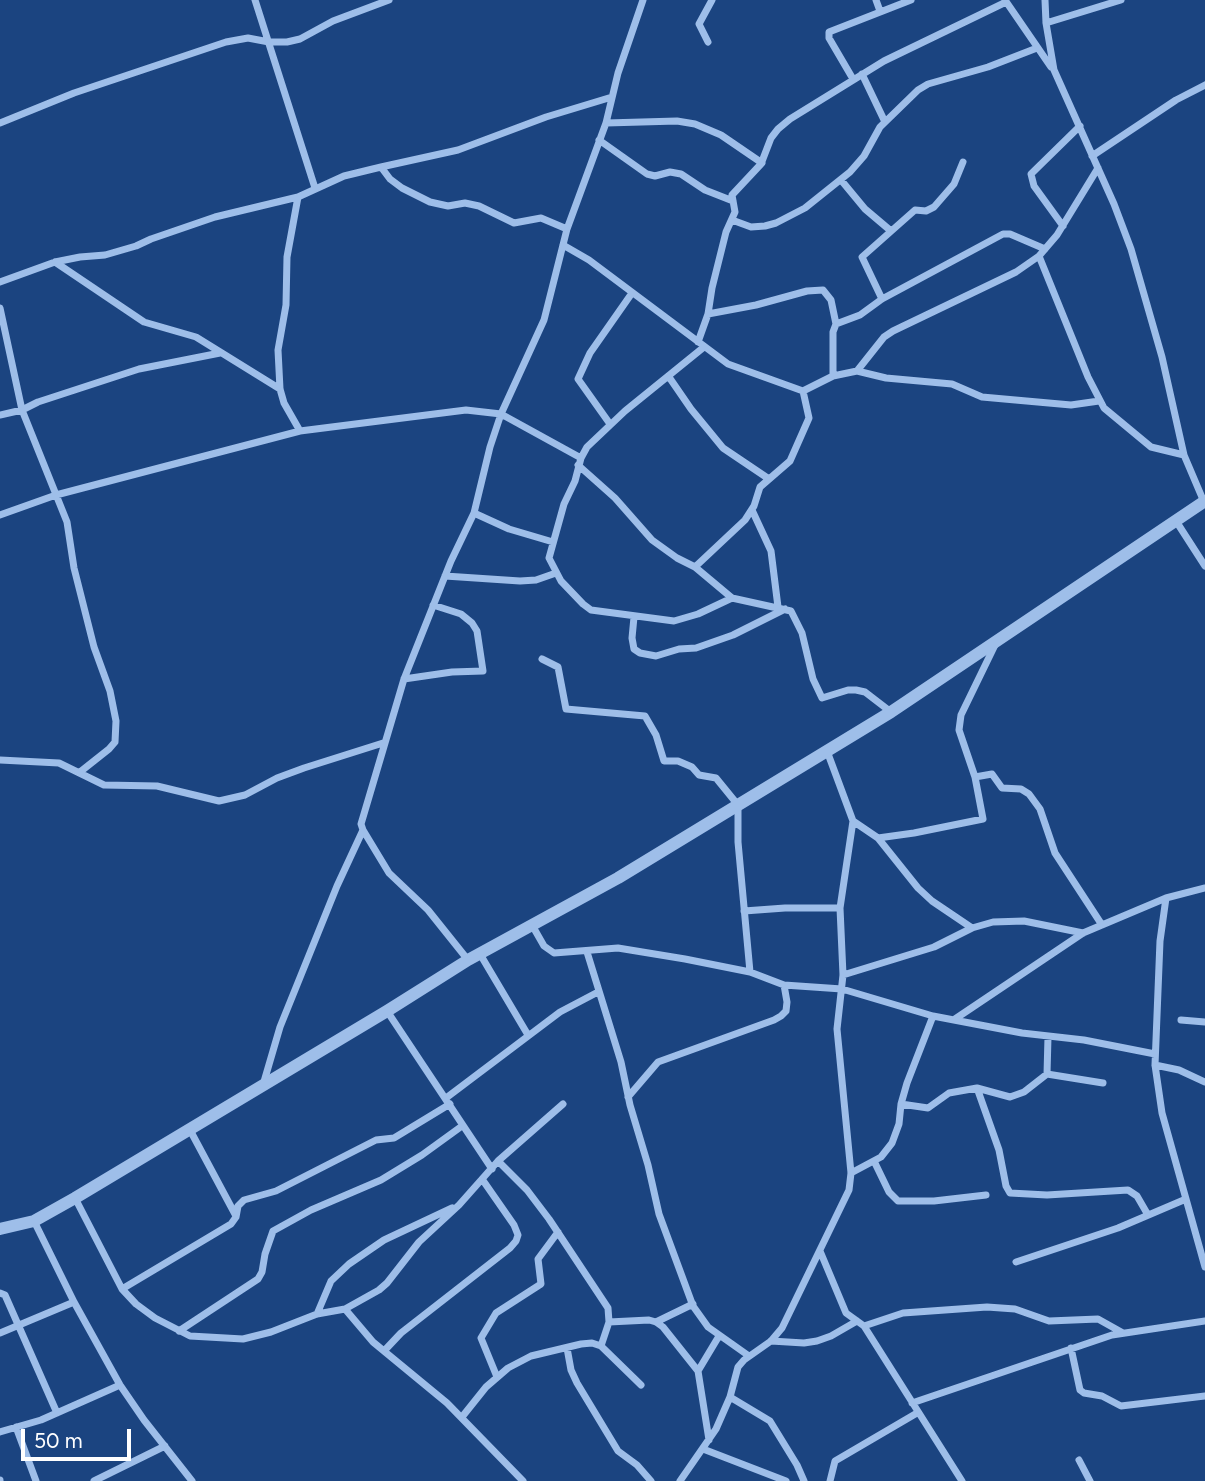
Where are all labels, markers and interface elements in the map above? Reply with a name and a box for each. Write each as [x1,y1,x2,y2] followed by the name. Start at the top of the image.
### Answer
[24,1414,135,1458] scale bar
[34,1428,83,1453] text: 50 m

